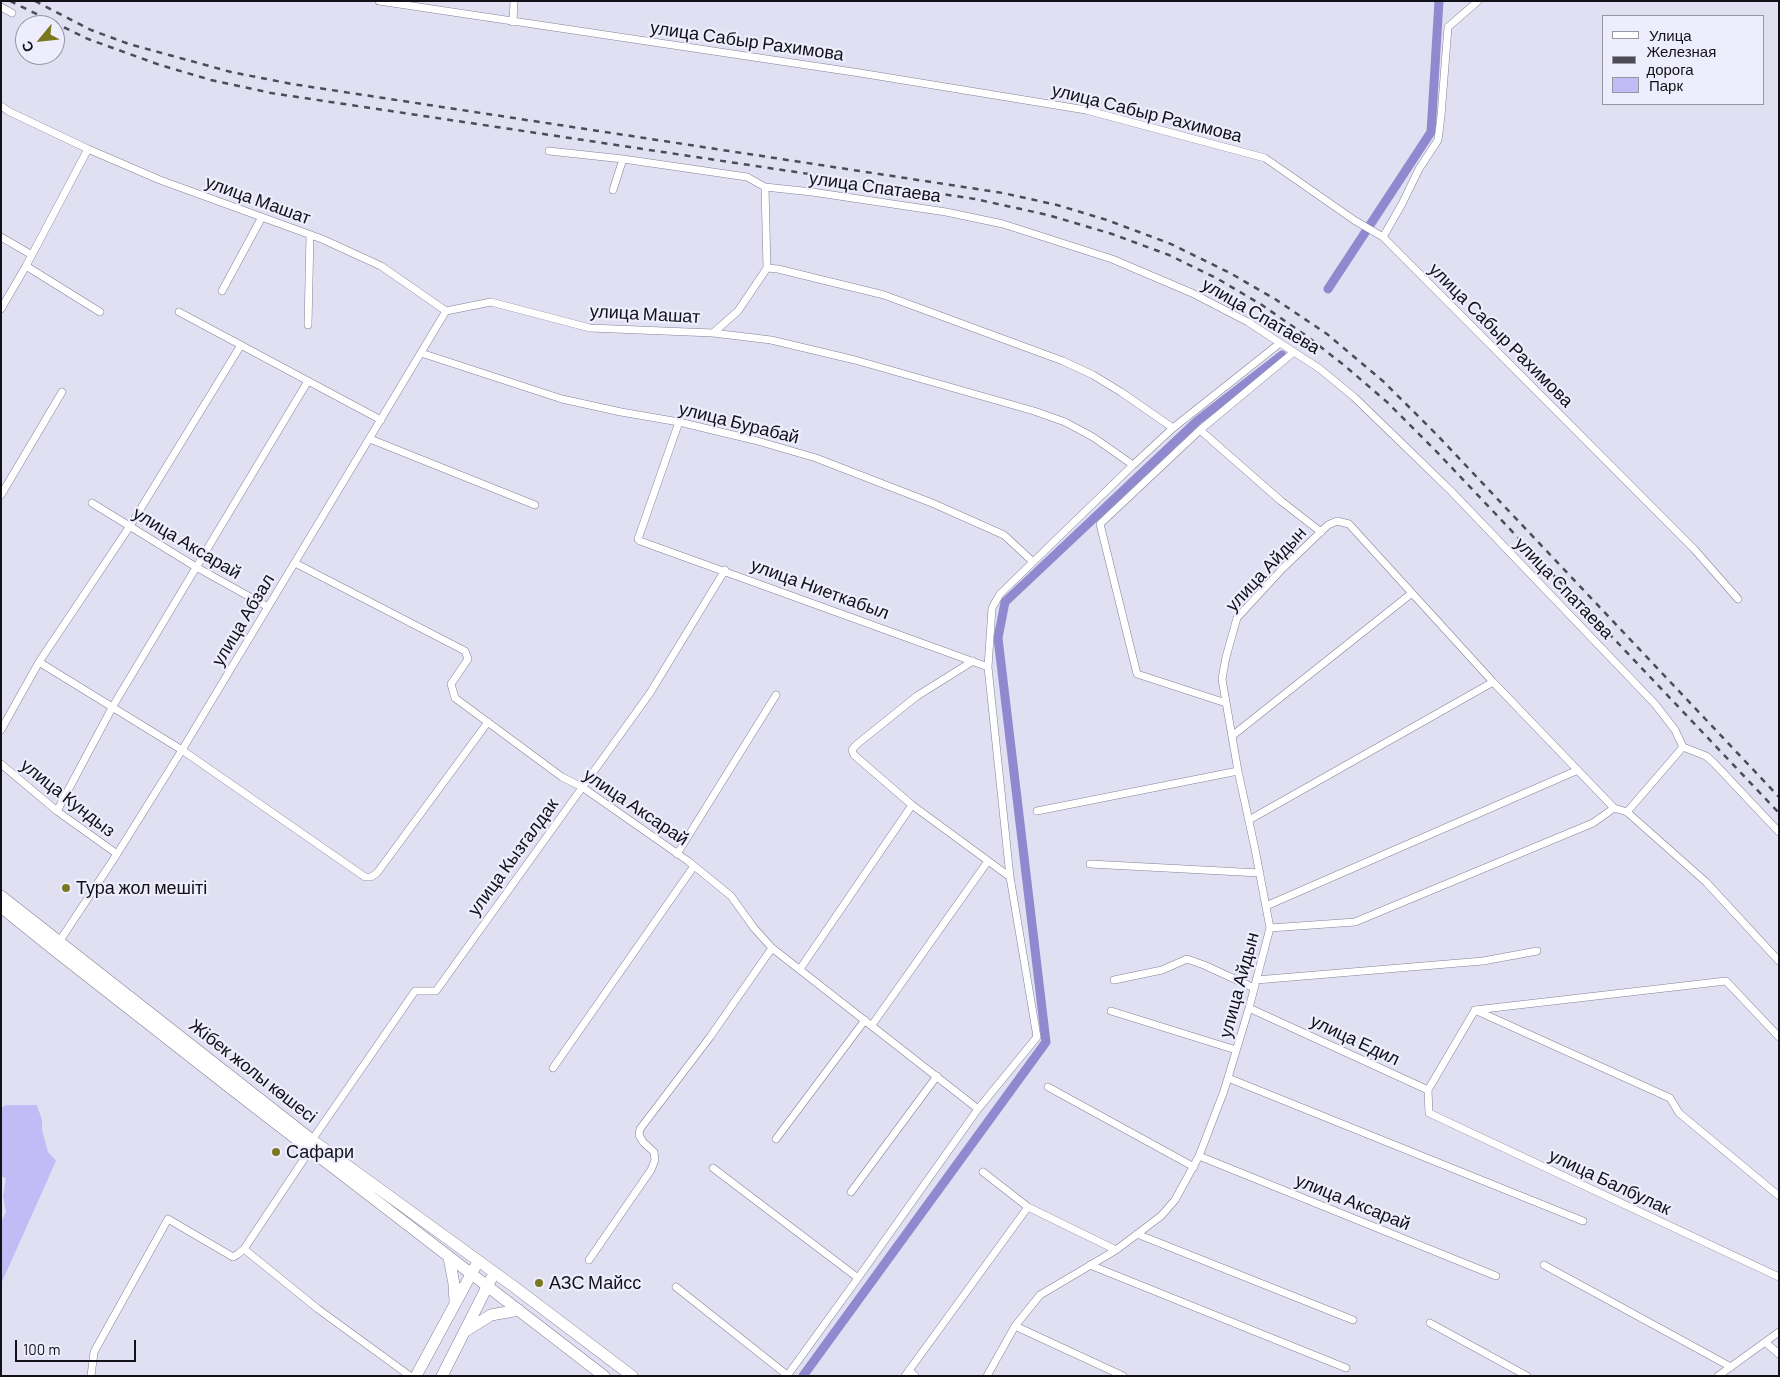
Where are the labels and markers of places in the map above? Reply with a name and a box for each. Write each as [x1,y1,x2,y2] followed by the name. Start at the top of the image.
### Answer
[76,877,207,899] place label: Тура жол мешіті
[60,882,72,894] marker: Тура жол мешіті
[286,1141,354,1163] place label: Сафари
[270,1146,282,1158] marker: Сафари
[549,1272,641,1294] place label: АЗС Майсс
[533,1277,545,1289] marker: АЗС Майсс

